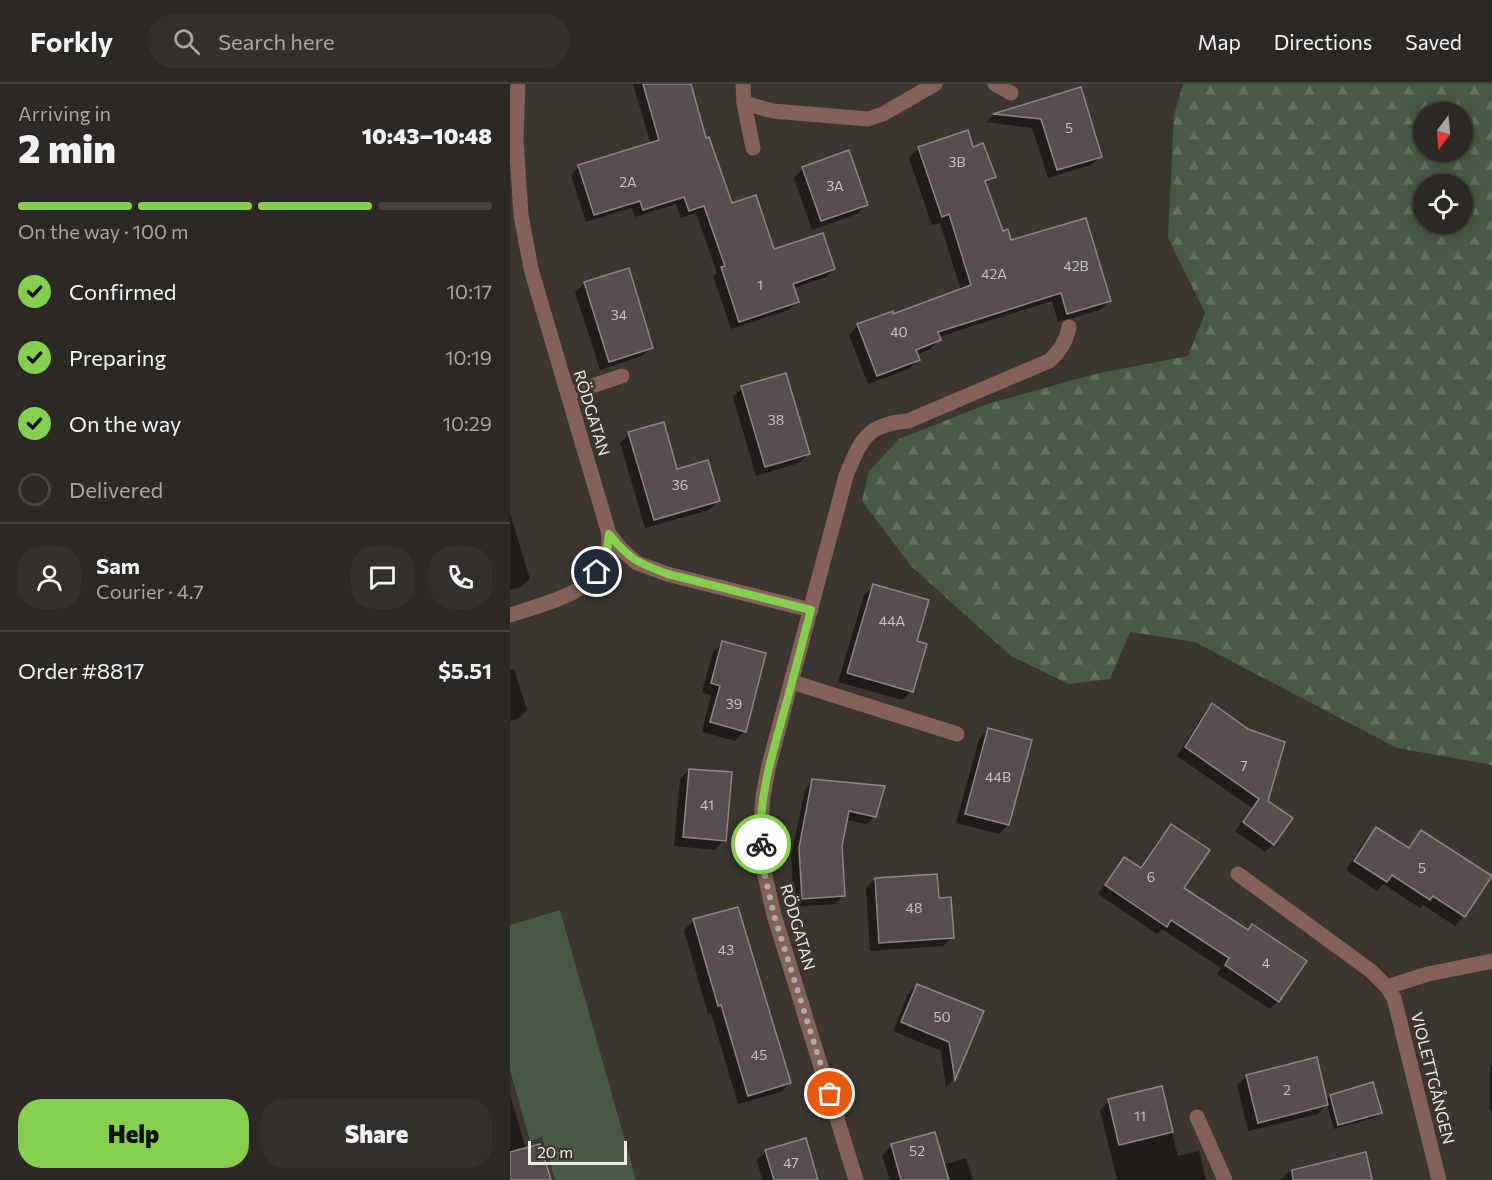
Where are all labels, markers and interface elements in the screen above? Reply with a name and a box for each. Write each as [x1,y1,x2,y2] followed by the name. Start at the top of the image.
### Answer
[149,14,569,68] search box
[30,24,113,58] text: Forkly
[170,25,203,58] icon: search
[218,28,335,55] text: Search here
[1198,29,1241,54] text: Map
[1274,29,1372,54] text: Directions
[1405,29,1462,54] text: Saved
[18,101,111,125] text: Arriving in
[1413,102,1473,162] north arrow
[1413,102,1473,234] map controls
[1065,119,1073,136] house number: 5
[362,122,492,149] text: 10:43–10:48
[18,123,116,171] text: 2 min
[948,153,966,170] house number: 3B
[619,173,637,190] house number: 2A
[1413,174,1473,234] button: locate
[826,177,844,194] house number: 3A
[18,219,188,243] text: On the way · 100 m
[1064,257,1089,274] house number: 42B
[981,265,1007,282] house number: 42A
[18,275,51,308] icon: check
[757,276,763,293] house number: 1
[69,278,176,305] text: Confirmed
[447,279,492,303] text: 10:17
[611,306,628,323] house number: 34
[890,323,908,340] house number: 40
[18,341,51,374] icon: check
[69,344,166,371] text: Preparing
[445,345,492,369] text: 10:19
[570,368,615,458] street label: RÖDGATAN
[18,407,51,440] icon: check
[69,410,181,437] text: On the way
[443,411,492,435] text: 10:29
[768,411,784,428] house number: 38
[69,476,163,503] text: Delivered
[672,476,688,493] house number: 36
[18,546,81,609] button: person
[351,546,414,609] button: chat
[429,546,492,609] button: phone
[571,546,622,597] pin
[96,552,140,579] text: Sam
[580,555,613,588] icon: home
[96,579,204,603] text: Courier · 4.7
[879,612,906,629] house number: 44A
[18,657,144,684] text: Order #8817
[438,657,492,684] text: $5.51
[726,695,742,712] house number: 39
[1240,757,1248,774] house number: 7
[985,768,1011,785] house number: 44B
[700,796,714,813] house number: 41
[731,814,791,874] courier
[745,828,778,861] icon: bike
[1418,859,1426,876] house number: 5
[1147,868,1155,885] house number: 6
[777,882,820,972] street label: RÖDGATAN
[906,899,922,916] house number: 48
[718,941,734,958] house number: 43
[1262,954,1271,971] house number: 4
[933,1008,951,1025] house number: 50
[1408,1010,1459,1146] street label: VIOLETTGÅNGEN
[751,1046,767,1063] house number: 45
[804,1068,855,1119] pin
[813,1077,846,1110] icon: bag
[1283,1081,1291,1098] house number: 2
[18,1099,249,1168] button: Help
[261,1099,492,1168] button: Share
[1134,1107,1146,1124] house number: 11
[528,1138,627,1166] scale bar
[537,1142,573,1161] text: 20 m
[909,1142,925,1159] house number: 52
[783,1154,799,1171] house number: 47

